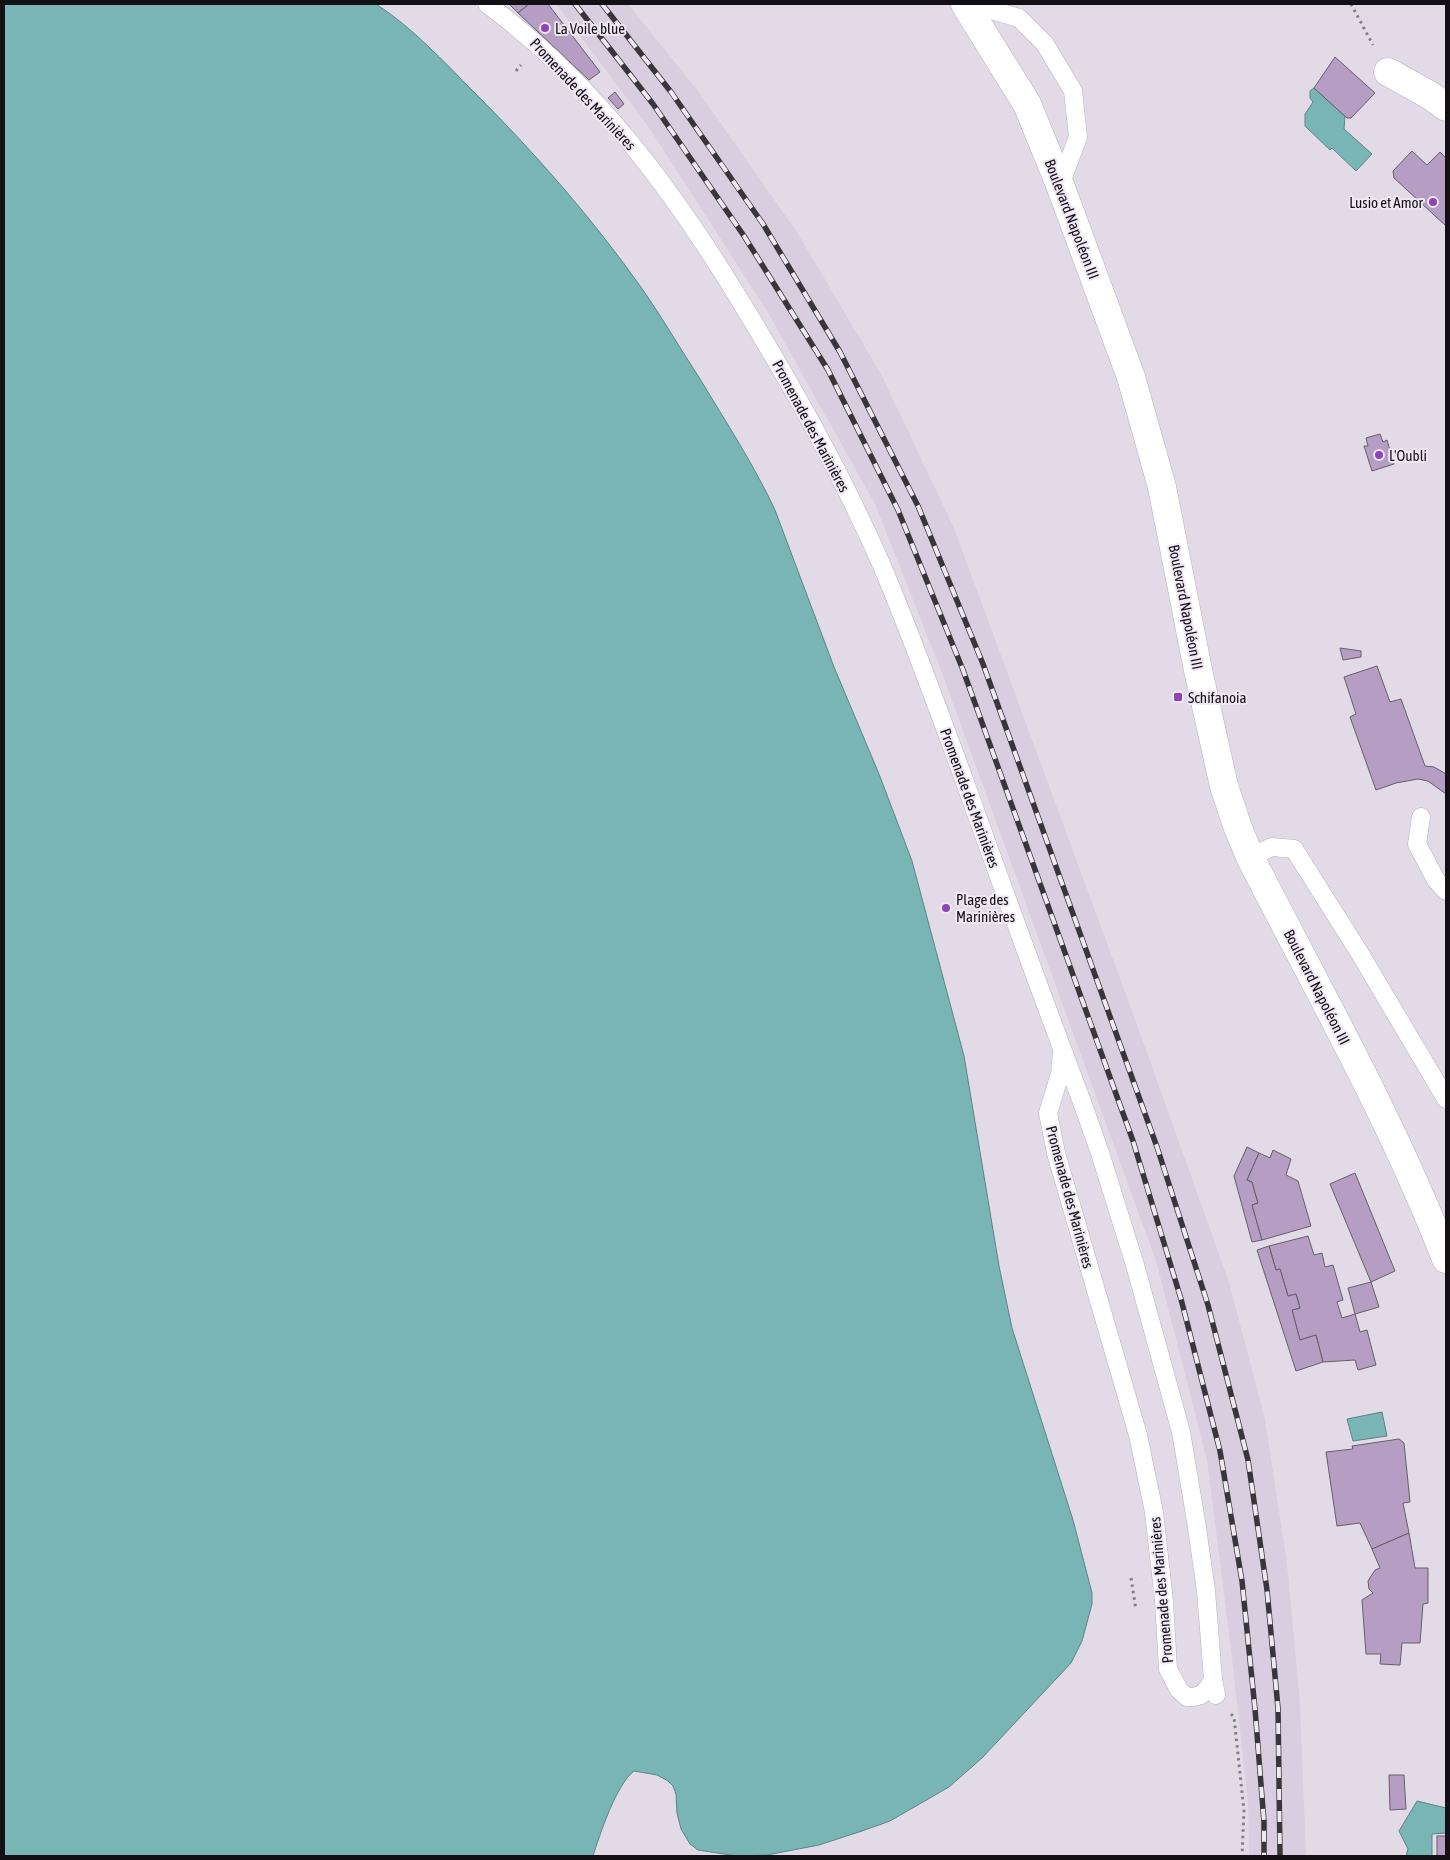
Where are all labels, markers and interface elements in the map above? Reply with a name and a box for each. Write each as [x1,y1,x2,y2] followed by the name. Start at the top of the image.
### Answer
[555,20,625,37] place label: La Voile blue
[539,22,551,34] marker: La Voile blue
[527,34,639,154] street label: Promenade des Marinières
[1041,157,1103,281] street label: Boulevard Napoléon III
[1349,194,1424,211] place label: Lusio et Amor
[1427,196,1439,208] marker: Lusio et Amor
[769,357,853,495] street label: Promenade des Marinières
[1389,447,1427,464] place label: L'Oubli
[1373,449,1385,461] marker: L'Oubli
[1166,543,1206,671] street label: Boulevard Napoléon III
[1188,689,1246,706] place label: Schifanoia
[1172,691,1184,703] marker: Schifanoia
[937,726,1003,870] street label: Promenade des Marinières
[956,891,1015,925] place label: Plage des Marinières
[940,902,952,914] marker: Plage des Marinières
[1281,927,1353,1047] street label: Boulevard Napoléon III
[1043,1124,1097,1270] street label: Promenade des Marinières
[1146,1516,1176,1664] street label: Promenade des Marinières

